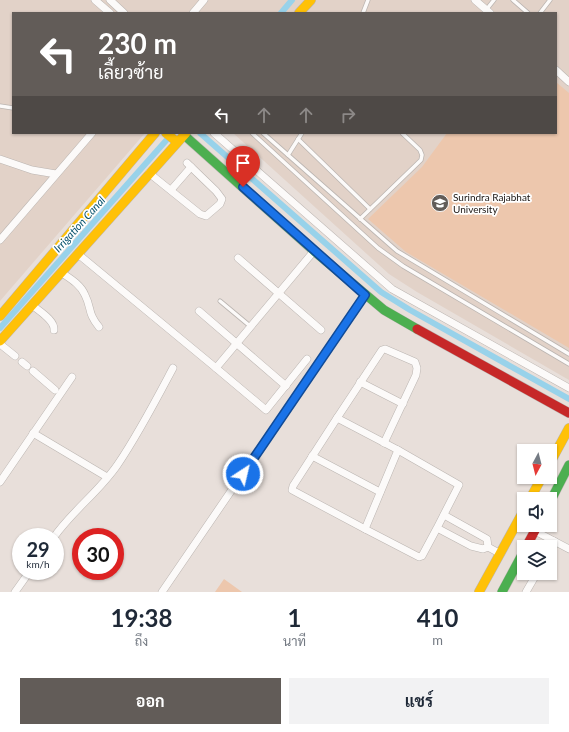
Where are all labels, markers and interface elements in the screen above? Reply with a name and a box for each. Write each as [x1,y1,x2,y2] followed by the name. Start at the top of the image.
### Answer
[98,26,177,60] text: 230 m
[32,28,84,80] icon: left
[98,61,164,83] text: เลี้ยวซ้าย
[211,104,233,126] icon: left
[253,104,275,126] icon: ahead
[295,104,317,126] icon: ahead
[337,104,359,126] icon: right
[226,146,260,187] pin
[232,152,254,174] icon: arrive
[453,191,531,215] place label: Surindra Rajabhat University
[51,193,108,255] water label: Irrigation Canal
[430,193,450,213] school or university icon: Surindra Rajabhat University
[517,444,557,484] north arrow
[517,444,557,580] map controls
[222,453,264,495] position arrow
[517,492,557,532] button: sound
[72,528,124,580] speed limit sign: 30
[26,537,50,561] text: 29
[517,540,557,580] button: layers
[26,558,50,570] text: km/h
[111,603,172,632] text: 19:38
[288,603,302,632] text: 1
[417,603,458,632] text: 410
[432,632,443,648] text: m
[135,633,148,649] text: ถึง
[283,633,306,649] text: นาที
[20,678,281,724] button: ออก
[289,678,549,724] button: แชร์

